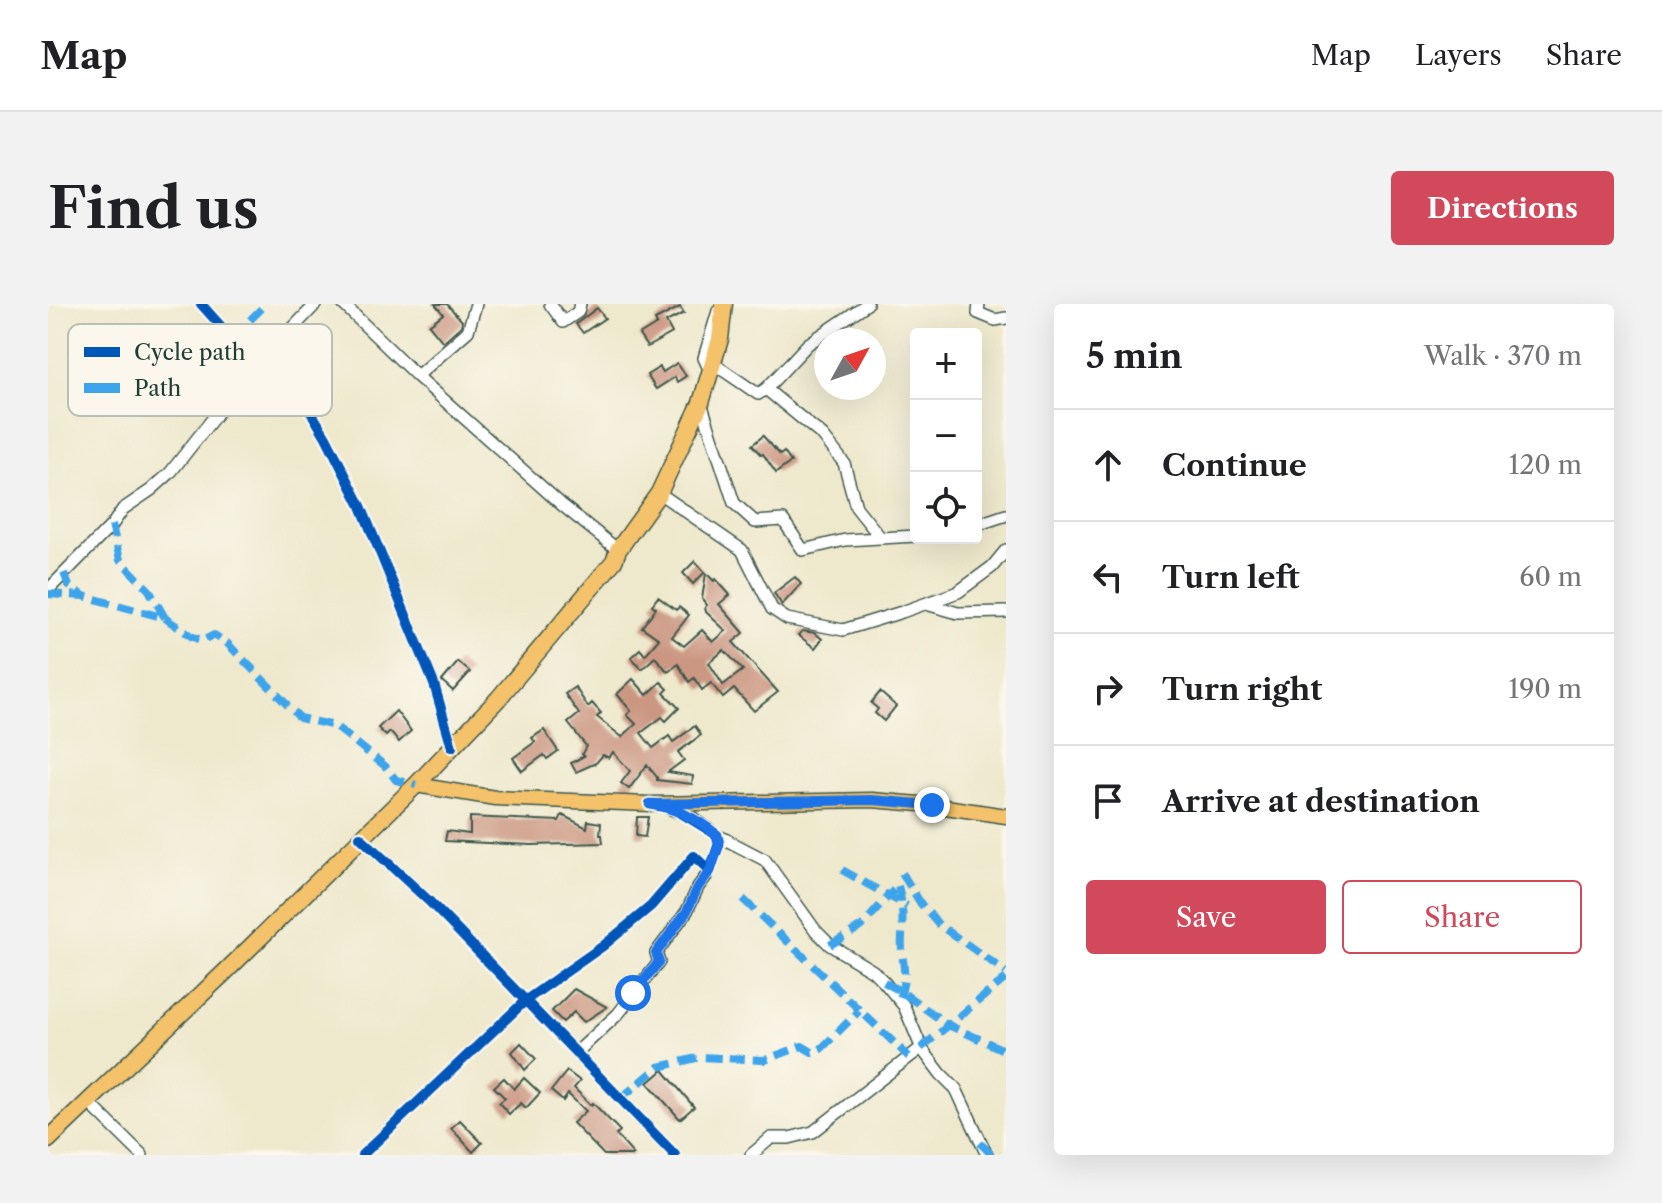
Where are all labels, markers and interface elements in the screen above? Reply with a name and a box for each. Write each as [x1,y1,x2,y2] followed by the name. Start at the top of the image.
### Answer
[40,32,128,79] text: Map
[1311,38,1371,72] text: Map
[1415,38,1502,72] text: Layers
[1546,38,1622,72] text: Share
[1391,171,1614,245] button: Directions
[48,174,259,243] text: Find us
[68,324,332,416] legend
[814,328,886,400] north arrow
[910,328,982,544] map controls
[910,328,982,400] button: +
[1086,335,1183,377] text: 5 min
[134,339,246,366] text: Cycle path
[1424,340,1582,372] text: Walk · 370 m
[134,375,182,402] text: Path
[910,400,982,472] button: −
[1086,443,1130,487] icon: ahead
[1162,447,1307,484] text: Continue
[1508,449,1582,481] text: 120 m
[910,472,982,544] button: locate
[1086,555,1130,599] icon: left
[1162,559,1299,596] text: Turn left
[1519,561,1582,593] text: 60 m
[1086,667,1130,711] icon: right
[1162,671,1322,708] text: Turn right
[1508,673,1582,705] text: 190 m
[1086,779,1130,823] icon: arrive
[1162,783,1480,820] text: Arrive at destination
[914,787,950,823] route end
[1086,880,1326,954] button: Save
[1342,880,1582,954] button: Share
[615,975,651,1011] route start

